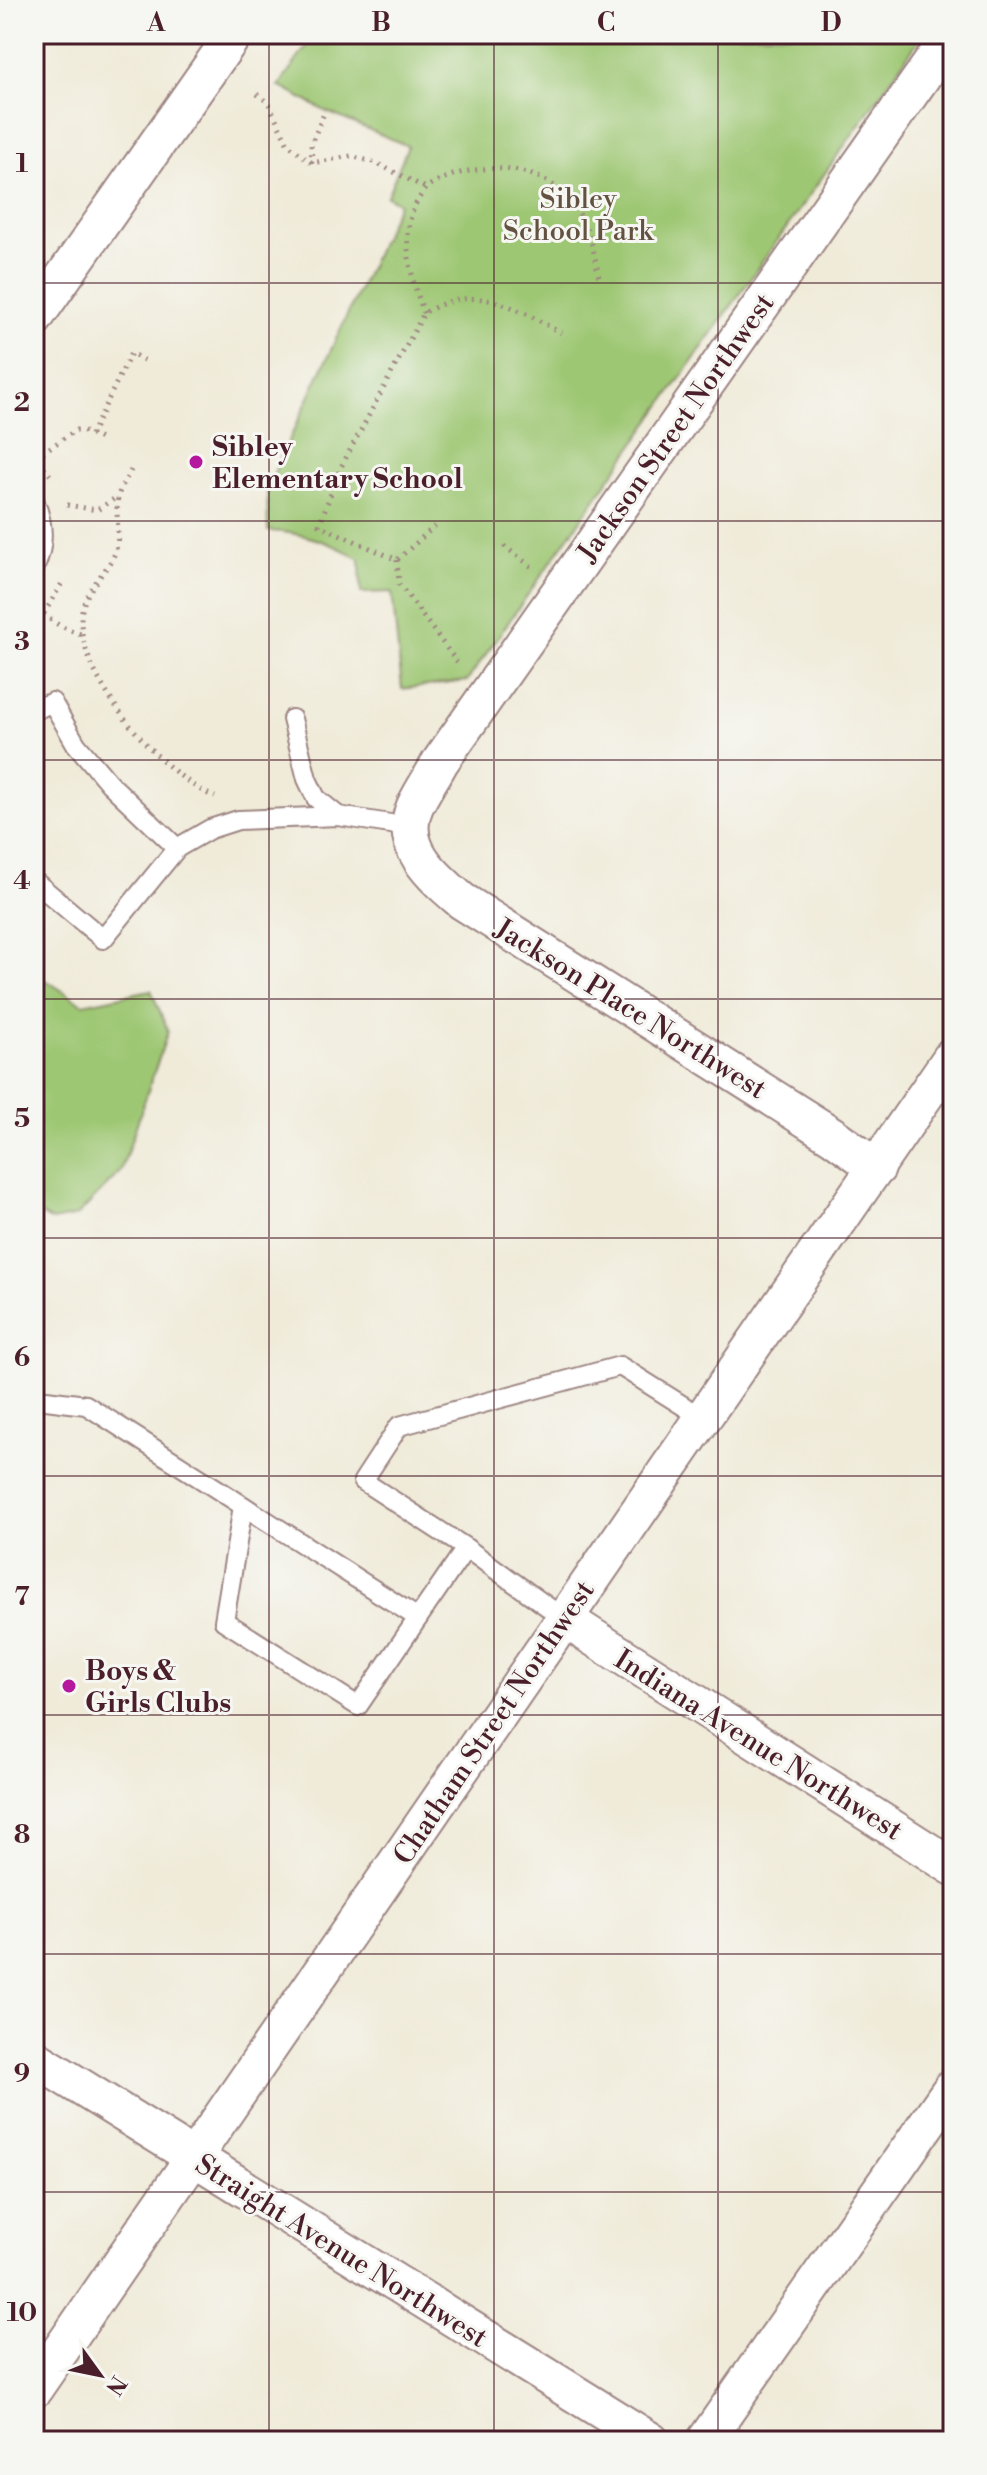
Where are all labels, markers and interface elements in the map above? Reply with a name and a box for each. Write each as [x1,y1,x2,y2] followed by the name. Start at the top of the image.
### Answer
[146,7,166,39] text: A
[371,7,391,39] text: B
[597,7,615,39] text: C
[821,7,841,39] text: D
[16,148,29,180] text: 1
[503,182,655,249] park label: Sibley School Park
[570,287,782,570] street label: Jackson Street Northwest
[14,387,30,419] text: 2
[212,430,463,497] place label: Sibley Elementary School
[187,453,205,471] marker: Sibley Elementary School
[14,626,30,658] text: 3
[13,865,31,897] text: 4
[487,911,773,1107] street label: Jackson Place Northwest
[14,1103,30,1135] text: 5
[14,1342,30,1374] text: 6
[386,1574,602,1871] street label: Chatham Street Northwest
[14,1581,30,1613] text: 7
[608,1642,909,1848] street label: Indiana Avenue Northwest
[85,1654,231,1721] place label: Boys & Girls Clubs
[60,1677,78,1695] marker: Boys & Girls Clubs
[14,1819,30,1851] text: 8
[14,2058,30,2090] text: 9
[189,2147,494,2356] street label: Straight Avenue Northwest
[7,2297,37,2329] text: 10
[60,2335,140,2415] north arrow
[99,2370,132,2400] text: N

